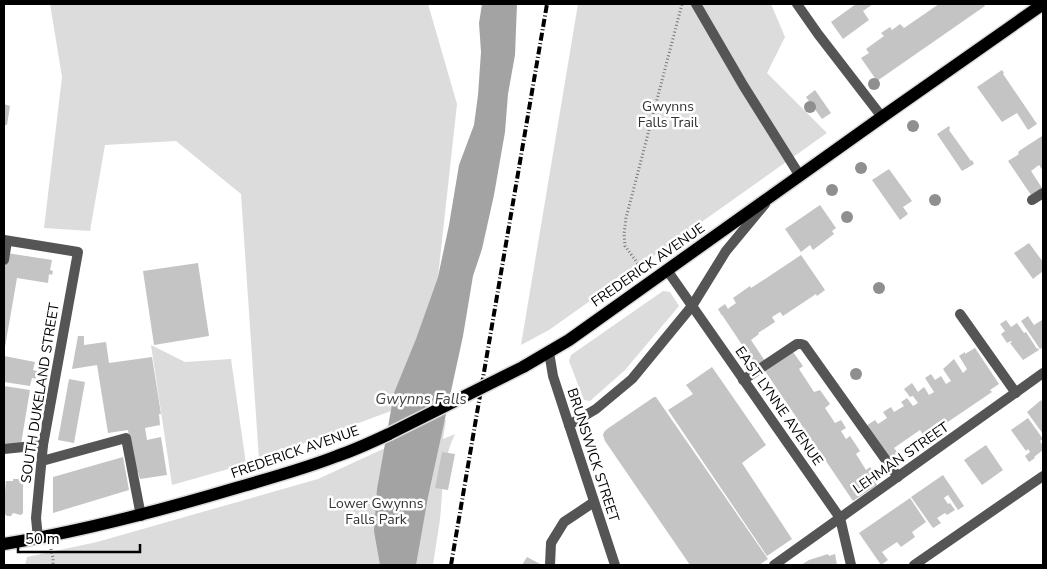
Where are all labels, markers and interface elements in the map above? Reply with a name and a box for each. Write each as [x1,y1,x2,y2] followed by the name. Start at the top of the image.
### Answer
[638,97,699,132] park label: Gwynns Falls Trail
[587,219,709,311] street label: FREDERICK AVENUE
[16,301,64,485] street label: SOUTH DUKELAND STREET
[731,343,827,469] street label: EAST LYNNE AVENUE
[562,386,624,525] street label: BRUNSWICK STREET
[375,389,467,409] water label: Gwynns Falls
[849,417,953,498] street label: LEHMAN STREET
[228,421,362,483] street label: FREDERICK AVENUE
[329,494,424,529] park label: Lower Gwynns Falls Park
[18,522,140,554] scale bar
[25,529,60,549] text: 50 m

